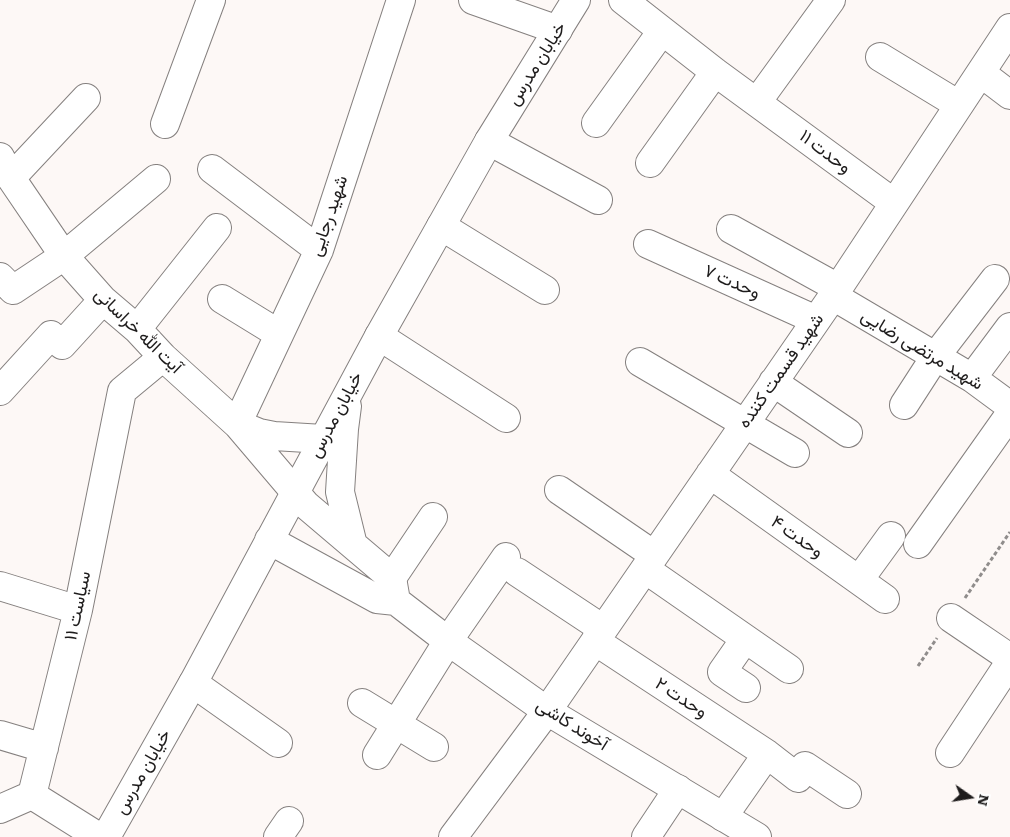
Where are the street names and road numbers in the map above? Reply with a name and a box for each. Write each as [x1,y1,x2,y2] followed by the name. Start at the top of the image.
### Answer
[503,18,571,110] street label: خیابان مدرس
[795,126,855,178] street label: وحدت ۱۱
[305,173,353,259] street label: شهید رجایی
[700,260,764,304] street label: وحدت ۷
[89,284,187,378] street label: آیت الله خراسانی
[857,305,987,395] street label: شهید مرتضی رضایی
[733,310,829,432] street label: شهید قسمت کننده
[304,368,368,462] street label: خیابان مدرس
[767,511,827,563] street label: وحدت ۴
[60,569,96,643] street label: سیاست ۱۱
[651,673,711,723] street label: وحدت ۲
[532,694,612,756] street label: آخوند کاشی
[110,726,176,818] street label: خیابان مدرس

